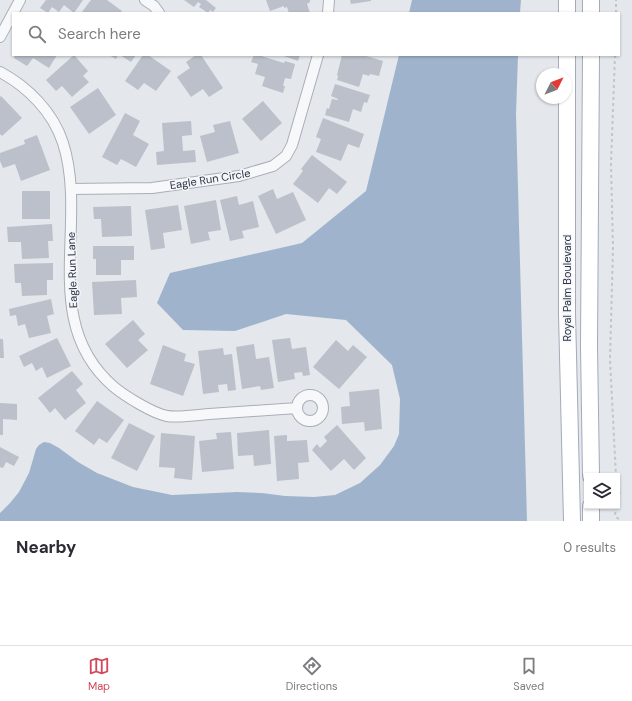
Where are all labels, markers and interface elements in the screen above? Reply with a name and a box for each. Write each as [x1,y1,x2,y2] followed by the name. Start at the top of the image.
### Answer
[12,12,620,56] search box
[26,23,48,45] icon: search
[58,24,141,44] text: Search here
[536,68,572,104] north arrow
[169,166,251,192] street label: Eagle Run Circle
[64,232,80,308] street label: Eagle Run Lane
[560,234,574,341] street label: Royal Palm Boulevard
[584,473,620,509] map controls
[584,473,620,509] button: layers
[16,536,76,558] text: Nearby
[563,539,616,556] text: 0 results
[88,655,110,693] tab: Map
[286,655,338,693] tab: Directions
[513,655,544,693] tab: Saved

